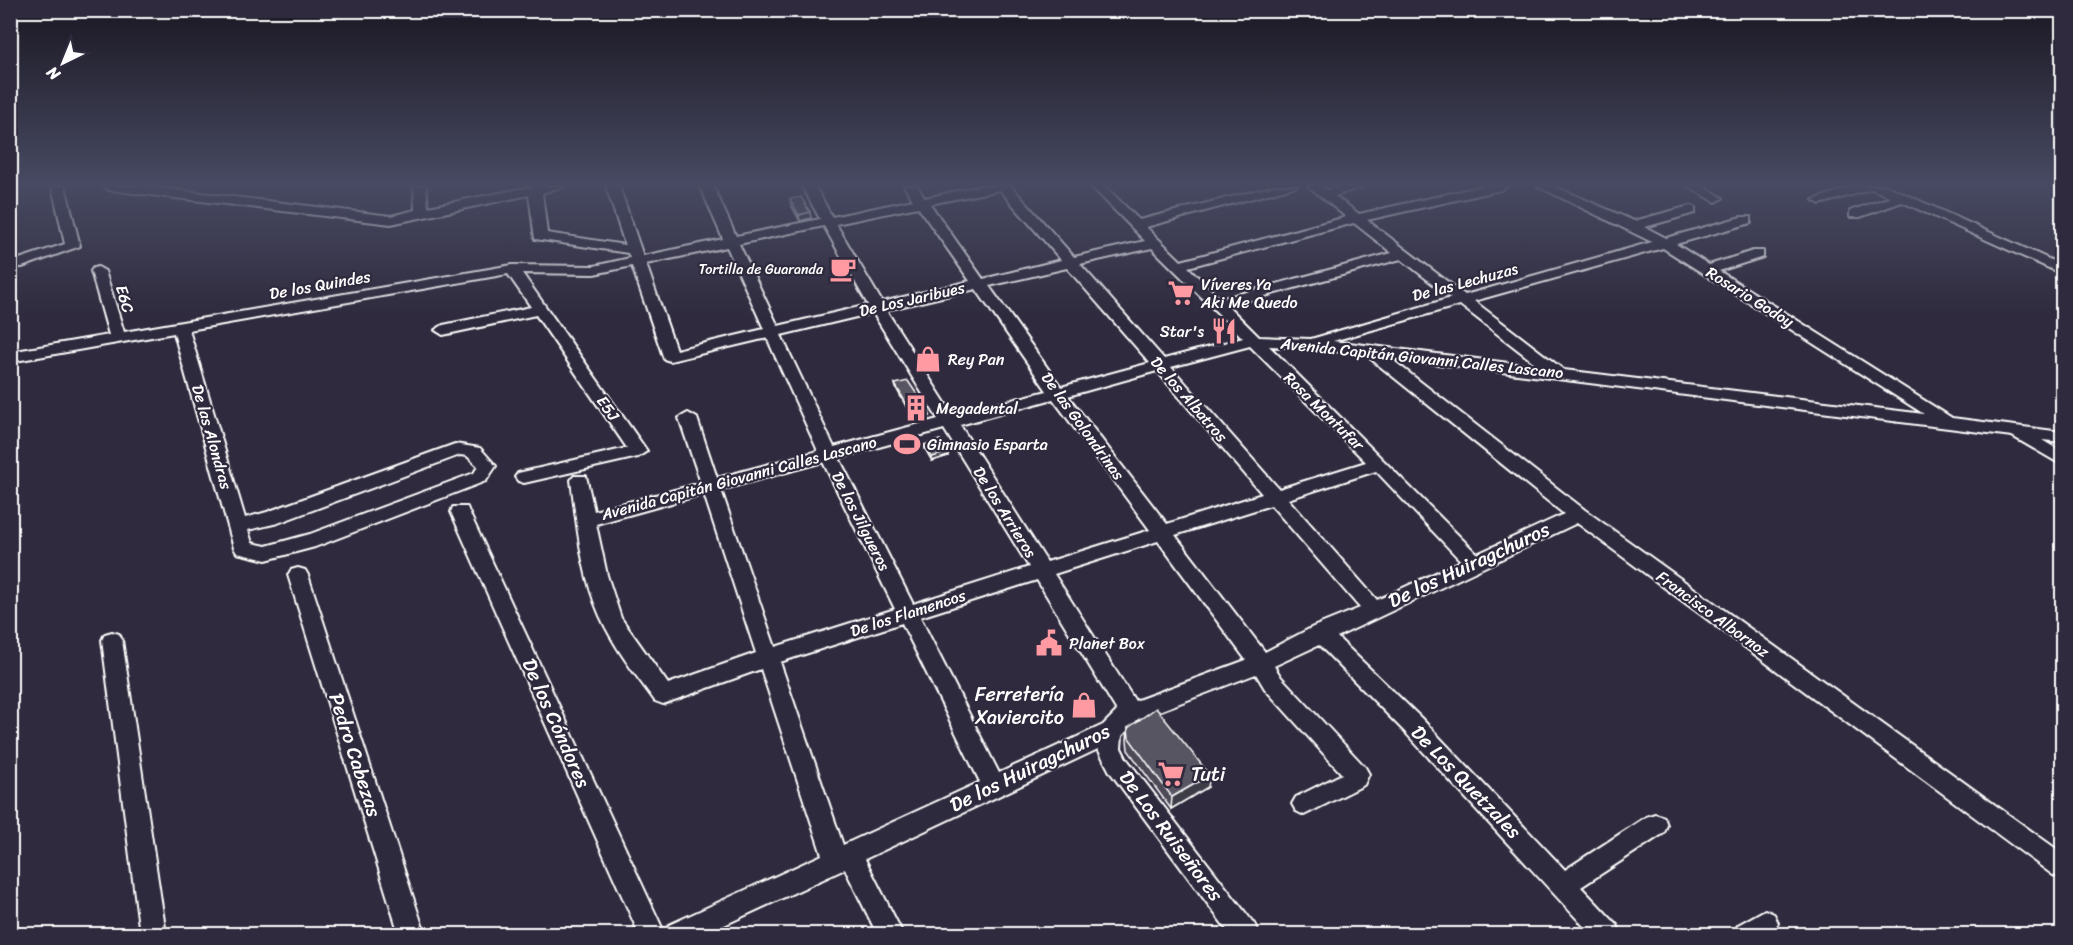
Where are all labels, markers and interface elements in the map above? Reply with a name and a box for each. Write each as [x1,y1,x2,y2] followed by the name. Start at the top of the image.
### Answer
[33,33,93,93] north arrow
[39,59,68,89] text: N
[828,254,858,284] cafe icon: Tortilla de Guaranda
[1409,254,1521,310] street label: De las Lechuzas
[699,257,824,282] place label: Tortilla de Guaranda
[1700,258,1800,336] street label: Rosario Godoy
[267,262,373,308] street label: De los Quindes
[1200,270,1298,317] place label: Víveres Ya Aki Me Quedo
[856,273,968,325] street label: De Los Jaribues
[1166,278,1196,308] supermarket icon: Víveres Ya Aki Me Quedo
[107,282,143,316] street label: E6C
[1209,316,1239,346] restaurant icon: Star's
[1160,317,1204,346] place label: Star's
[1278,329,1565,387] street label: Avenida Capitán Giovanni Calles Lascano
[913,344,943,374] shop icon: Rey Pan
[948,345,1005,374] place label: Rey Pan
[1143,349,1235,449] street label: De los Albatros
[1276,364,1373,459] street label: Rosa Montufar
[1033,365,1133,487] street label: De las Golondrinas
[183,381,241,494] street label: De las Alondras
[589,389,628,427] street label: E5J
[901,393,931,423] building icon: Megadental
[936,394,1018,423] place label: Megadental
[597,427,880,529] street label: Avenida Capitán Giovanni Calles Lascano
[892,429,922,459] sports icon: Gimnasio Esparta
[927,430,1048,459] place label: Gimnasio Esparta
[965,460,1045,564] street label: De los Arrieros
[823,466,899,576] street label: De los Jilgueros
[1382,512,1557,618] street label: De los Huiragchuros
[1650,563,1776,666] street label: Francisco Albornoz
[846,580,970,645] street label: De los Flamencos
[1034,628,1064,658] public building icon: Planet Box
[1069,629,1146,658] place label: Planet Box
[512,653,600,794] street label: De los Cóndores
[974,677,1064,735] place label: Ferretería Xaviercito
[318,688,392,822] street label: Pedro Cabezas
[1069,690,1099,720] shop icon: Ferretería Xaviercito
[944,714,1117,822] street label: De los Huiragchuros
[1402,717,1531,848] street label: De Los Quetzales
[1191,757,1227,792] place label: Tuti
[1156,759,1186,789] supermarket icon: Tuti
[1110,763,1233,910] street label: De Los Ruiseñores

